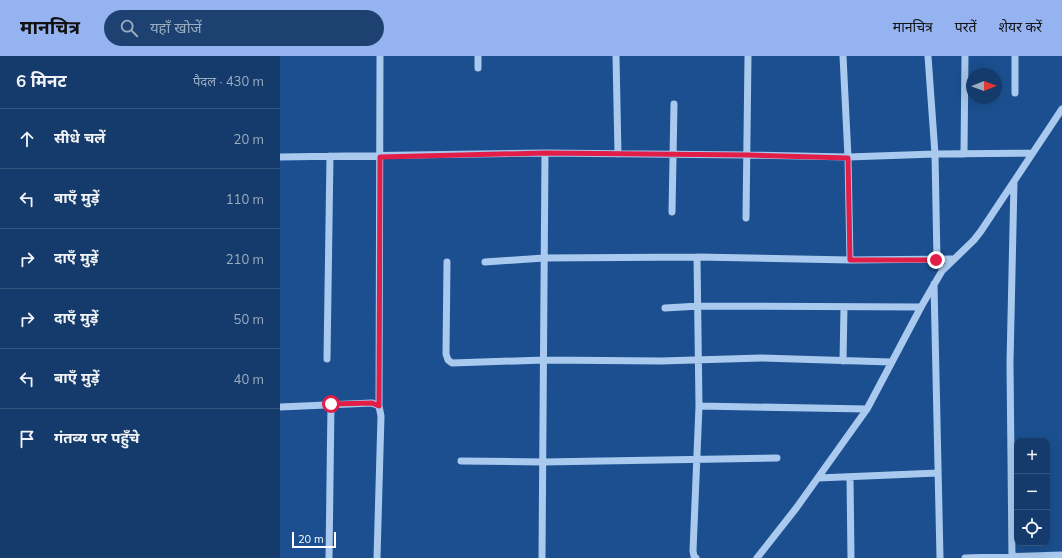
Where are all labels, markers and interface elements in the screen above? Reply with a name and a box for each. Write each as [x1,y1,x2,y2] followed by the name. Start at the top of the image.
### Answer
[104,10,384,46] search box
[20,15,80,39] text: मानचित्र
[118,17,140,39] icon: search
[150,18,202,37] text: यहाँ खोजें
[893,18,933,36] text: मानचित्र
[955,18,977,36] text: परतें
[999,18,1042,36] text: शेयर करें
[966,68,1002,104] north arrow
[16,70,67,91] text: 6 मिनट
[193,73,264,89] text: पैदल · 430 m
[16,128,38,150] icon: ahead
[54,128,105,147] text: सीधे चलें
[234,131,264,147] text: 20 m
[16,188,38,210] icon: left
[54,188,99,207] text: बाएँ मुड़ें
[226,191,264,207] text: 110 m
[16,248,38,270] icon: right
[54,248,98,267] text: दाएँ मुड़ें
[226,251,264,267] text: 210 m
[927,251,945,269] route end
[16,308,38,330] icon: right
[54,308,98,327] text: दाएँ मुड़ें
[234,311,264,327] text: 50 m
[16,368,38,390] icon: left
[54,368,99,387] text: बाएँ मुड़ें
[234,371,264,387] text: 40 m
[322,395,340,413] route start
[16,428,38,450] icon: arrive
[54,428,139,447] text: गंतव्य पर पहुँचे
[1014,438,1050,546] map controls
[1014,438,1050,474] button: +
[1014,474,1050,510] button: −
[1014,510,1050,546] button: locate
[292,530,336,549] scale bar
[298,532,324,546] text: 20 m

